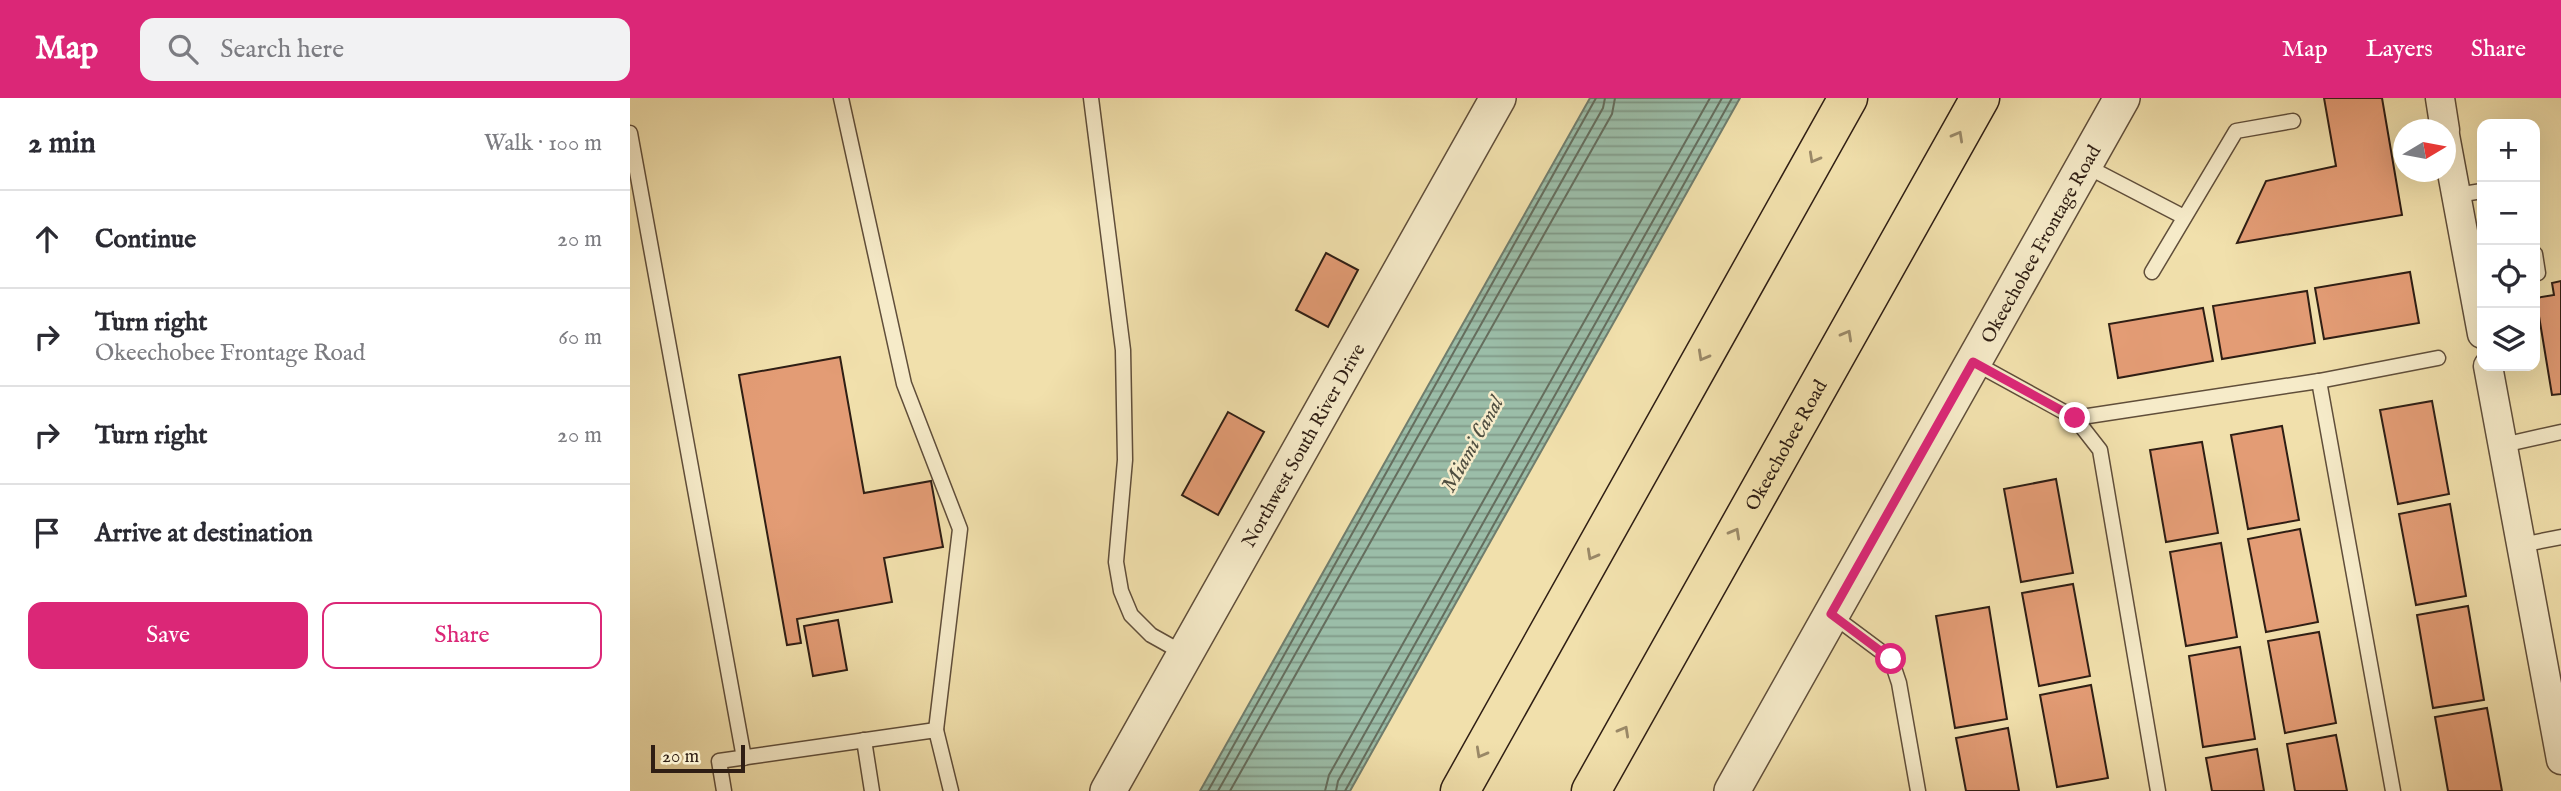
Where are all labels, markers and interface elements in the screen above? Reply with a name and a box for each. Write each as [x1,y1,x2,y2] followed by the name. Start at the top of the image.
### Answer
[140,18,630,81] search box
[35,28,98,70] text: Map
[164,30,202,68] icon: search
[220,33,344,66] text: Search here
[2282,34,2328,65] text: Map
[2366,34,2433,65] text: Layers
[2471,34,2526,65] text: Share
[2393,119,2456,182] north arrow
[2477,119,2540,371] map controls
[2477,119,2540,182] button: +
[28,125,96,163] text: 2 min
[484,129,602,158] text: Walk · 100 m
[1950,131,1963,144] one-way arrow
[1976,141,2107,348] street label: Okeechobee Frontage Road
[1809,150,1822,163] one-way arrow
[2477,182,2540,245] button: −
[28,220,66,258] icon: ahead
[95,223,196,256] text: Continue
[557,225,602,254] text: 20 m
[2477,245,2540,308] button: locate
[95,306,208,339] text: Turn right
[2477,308,2540,371] button: layers
[28,318,66,356] icon: right
[558,323,602,352] text: 60 m
[1839,329,1852,342] one-way arrow
[95,339,365,368] text: Okeechobee Frontage Road
[1237,339,1372,552] street label: Northwest South River Drive
[1698,349,1711,361] one-way arrow
[1741,375,1834,516] street label: Okeechobee Road
[1436,390,1512,497] water label: Miami Canal
[2059,402,2090,433] route end
[28,416,66,454] icon: right
[95,419,208,452] text: Turn right
[557,421,602,450] text: 20 m
[28,514,66,552] icon: arrive
[95,517,313,550] text: Arrive at destination
[1727,528,1740,540] one-way arrow
[1587,547,1600,560] one-way arrow
[28,602,308,669] button: Save
[322,602,602,669] button: Share
[1875,643,1906,674] route start
[1616,726,1629,739] one-way arrow
[651,742,746,774] scale bar
[662,745,699,769] text: 20 m
[1476,746,1489,759] one-way arrow

